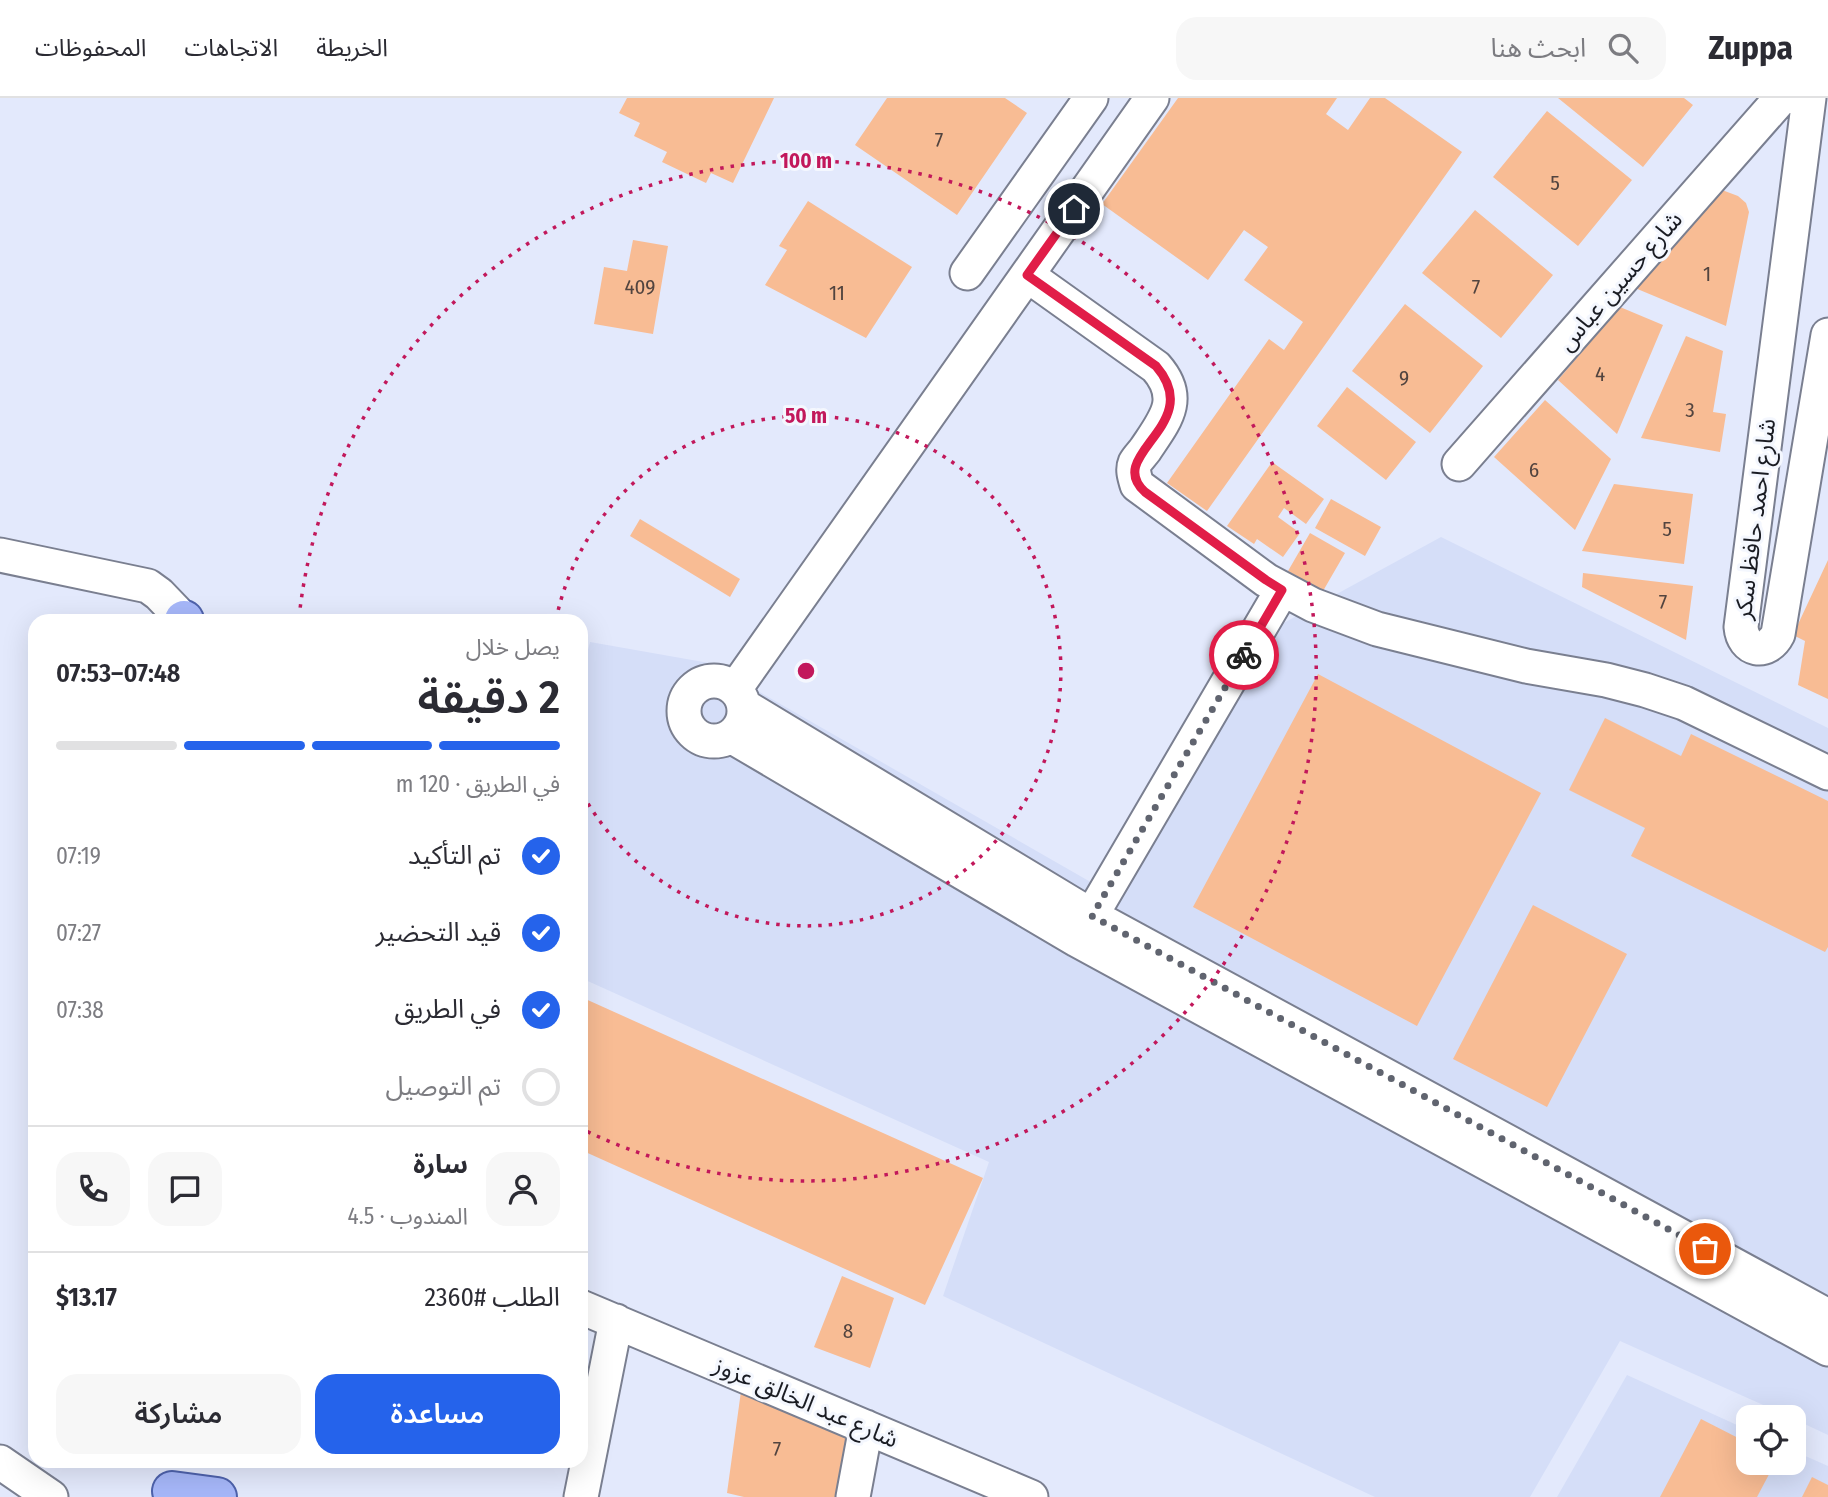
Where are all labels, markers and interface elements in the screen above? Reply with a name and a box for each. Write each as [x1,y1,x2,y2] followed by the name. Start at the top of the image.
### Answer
[1176,17,1666,80] search box
[1708,28,1793,68] text: Zuppa
[1604,29,1642,67] icon: search
[1491,33,1586,64] text: ابحث هنا
[35,34,146,62] text: المحفوظات
[184,34,278,62] text: الاتجاهات
[316,34,388,62] text: الخريطة
[935,127,943,153] house number: 7
[780,148,832,174] text: 100 m
[1550,170,1560,196] house number: 5
[1044,179,1104,239] pin
[1055,190,1093,228] icon: home
[1552,206,1690,358] street label: شارع حسين عباس
[1703,261,1711,287] house number: 1
[624,274,656,300] house number: 409
[1472,274,1480,300] house number: 7
[829,280,845,306] house number: 11
[1595,361,1605,387] house number: 4
[1399,365,1409,391] house number: 9
[1685,397,1695,423] house number: 3
[785,403,827,429] text: 50 m
[1729,417,1784,623] street label: شارع احمد حافظ سكر
[1529,457,1539,483] house number: 6
[1662,516,1672,542] house number: 5
[1659,589,1667,615] house number: 7
[1209,620,1279,690] courier
[466,633,560,661] text: يصل خلال
[1225,636,1263,674] icon: bike
[56,658,180,689] text: 07:48–07:53
[794,659,818,683] centre of rings
[417,670,560,725] text: 2 دقيقة
[396,770,560,798] text: في الطريق · 120 m
[522,837,560,875] icon: check
[408,840,501,871] text: تم التأكيد
[56,842,101,870] text: 07:19
[522,914,560,952] icon: check
[376,917,501,948] text: قيد التحضير
[56,919,101,947] text: 07:27
[522,991,560,1029] icon: check
[394,994,501,1025] text: في الطريق
[56,996,104,1024] text: 07:38
[385,1071,501,1102] text: تم التوصيل
[413,1149,468,1180] text: سارة
[56,1152,130,1226] button: phone
[148,1152,222,1226] button: chat
[486,1152,560,1226] button: person
[348,1202,468,1230] text: المندوب · 4.5
[1675,1219,1735,1279] pin
[1686,1230,1724,1268] icon: bag
[56,1282,117,1313] text: $13.17
[424,1282,560,1313] text: الطلب #2360
[843,1318,853,1344] house number: 8
[707,1350,902,1456] street label: شارع عبد الخالق عزوز
[56,1374,301,1454] button: مشاركة
[315,1374,560,1454] button: مساعدة
[1736,1405,1806,1475] map controls
[1736,1405,1806,1475] button: locate
[773,1436,781,1462] house number: 7

